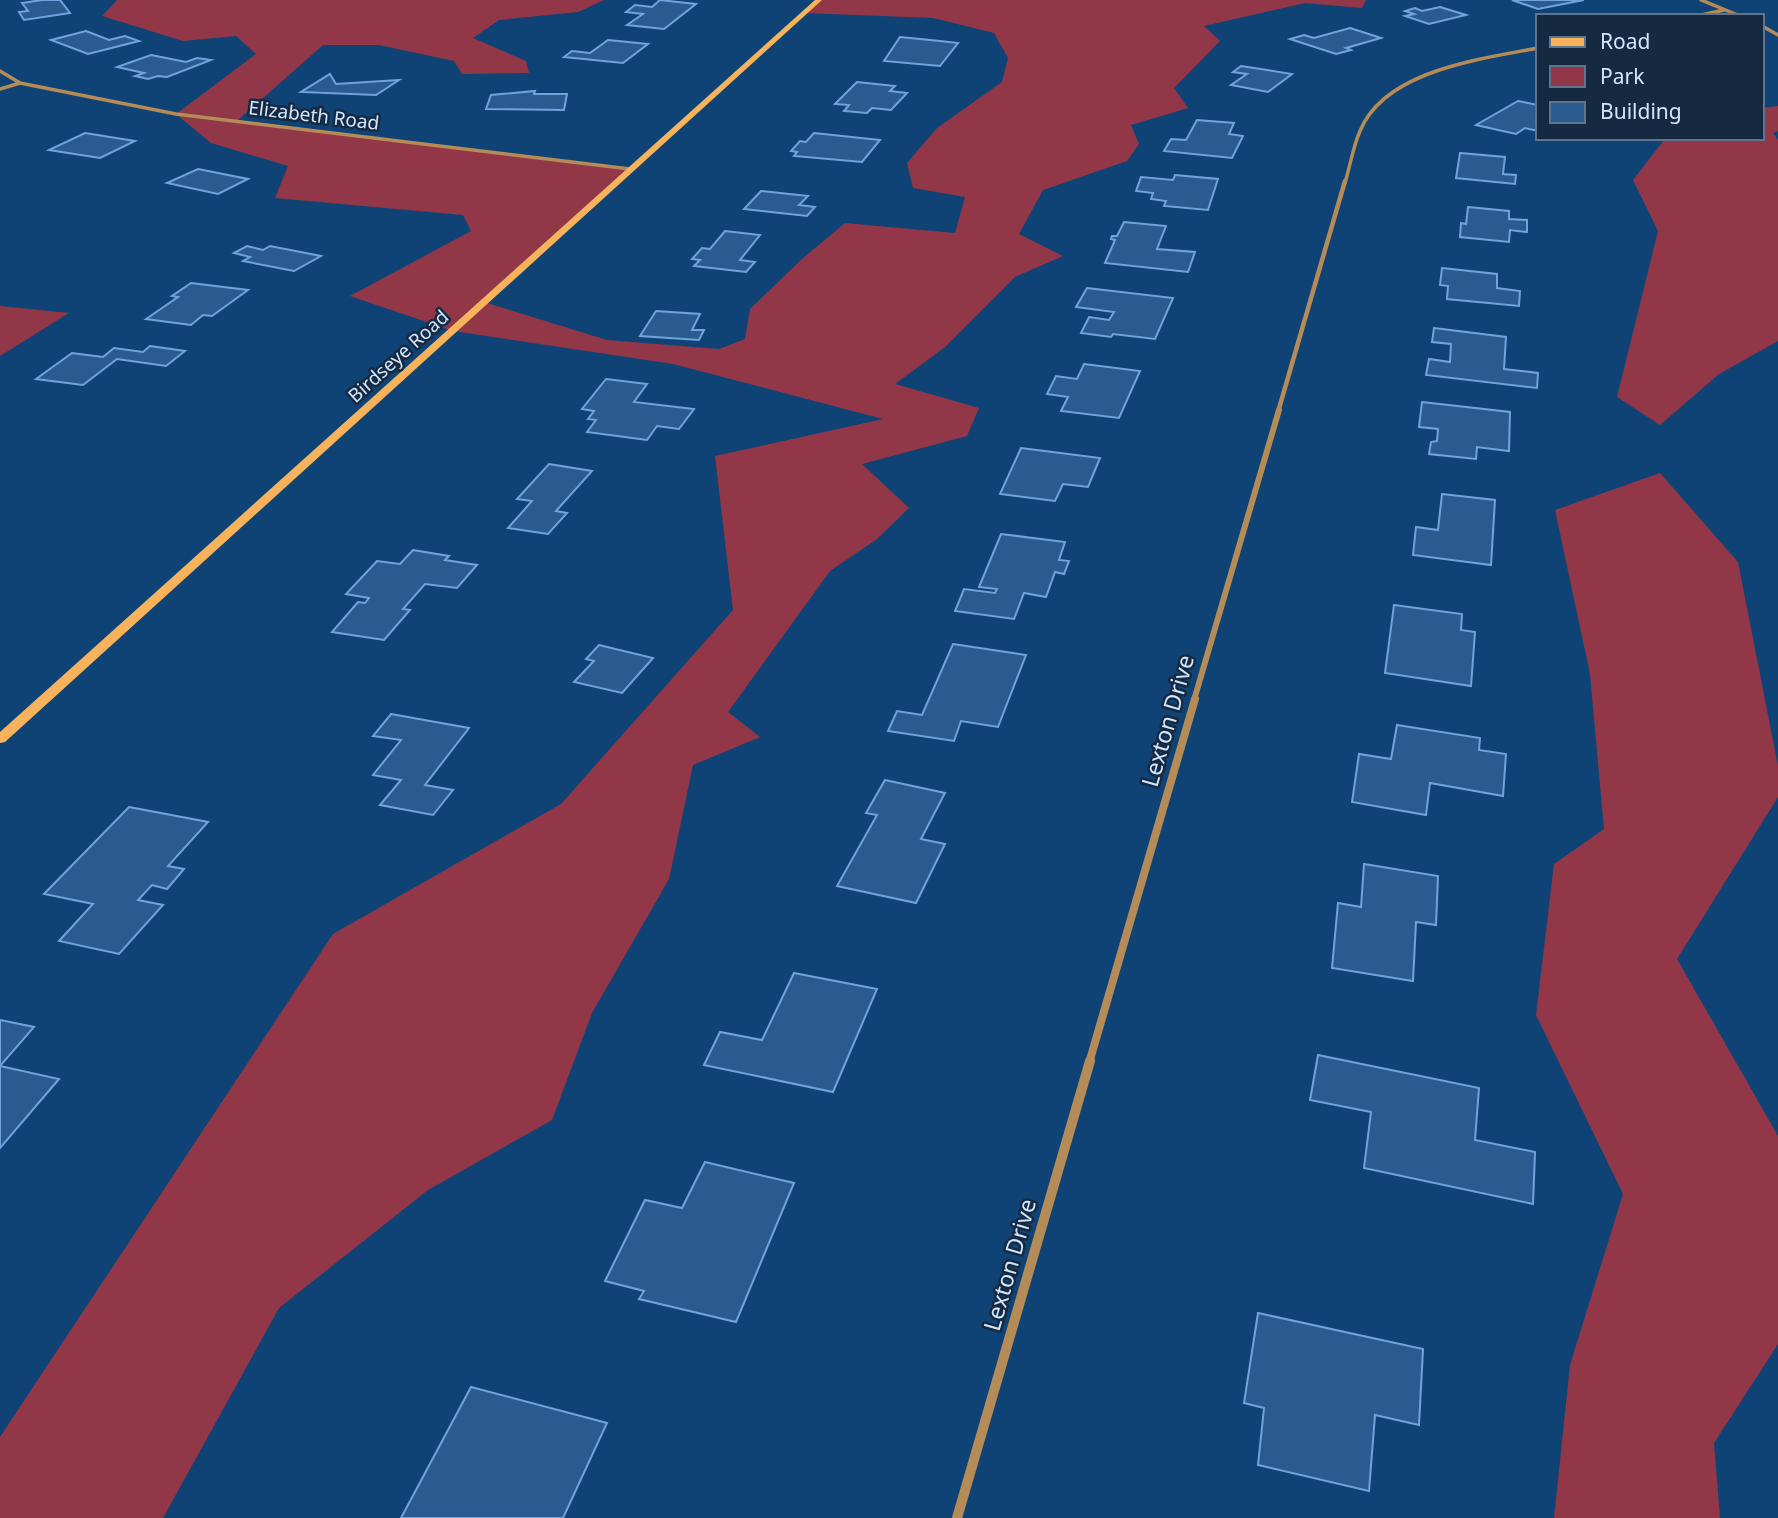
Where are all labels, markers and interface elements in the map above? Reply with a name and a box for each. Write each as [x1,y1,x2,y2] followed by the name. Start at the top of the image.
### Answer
[1536,14,1764,140] legend
[1600,27,1650,55] text: Road
[1600,62,1645,90] text: Park
[247,94,381,136] street label: Elizabeth Road
[1600,97,1682,125] text: Building
[342,304,454,408] street label: Birdseye Road
[1133,651,1201,791] street label: Lexton Drive
[975,1195,1043,1335] street label: Lexton Drive

